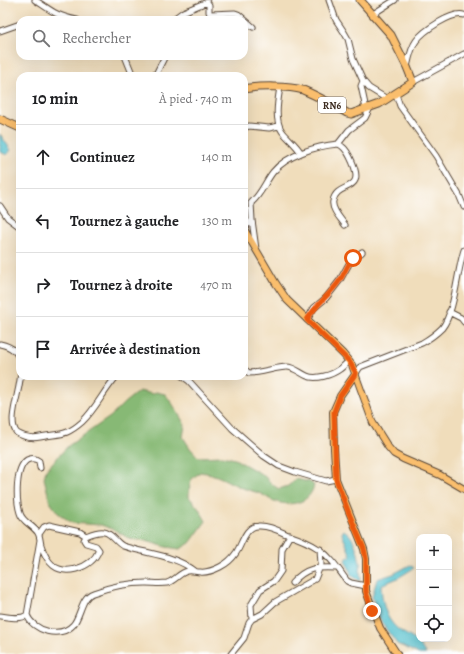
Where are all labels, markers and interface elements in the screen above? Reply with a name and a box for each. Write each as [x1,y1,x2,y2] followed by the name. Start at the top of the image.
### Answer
[16,16,248,60] search box
[30,27,52,49] icon: search
[62,28,131,48] text: Rechercher
[32,87,78,110] text: 10 min
[159,90,232,107] text: À pied · 740 m
[318,97,346,113] road number: RN6
[32,146,54,168] icon: ahead
[70,147,135,167] text: Continuez
[201,148,232,165] text: 140 m
[32,210,54,232] icon: left
[70,211,179,231] text: Tournez à gauche
[202,212,232,229] text: 130 m
[344,249,362,267] route start
[32,274,54,296] icon: right
[70,275,173,295] text: Tournez à droite
[200,276,232,293] text: 470 m
[32,338,54,360] icon: arrive
[70,339,201,359] text: Arrivée à destination
[416,534,452,642] map controls
[416,534,452,570] button: +
[416,570,452,606] button: −
[363,602,381,620] route end
[416,606,452,642] button: locate

